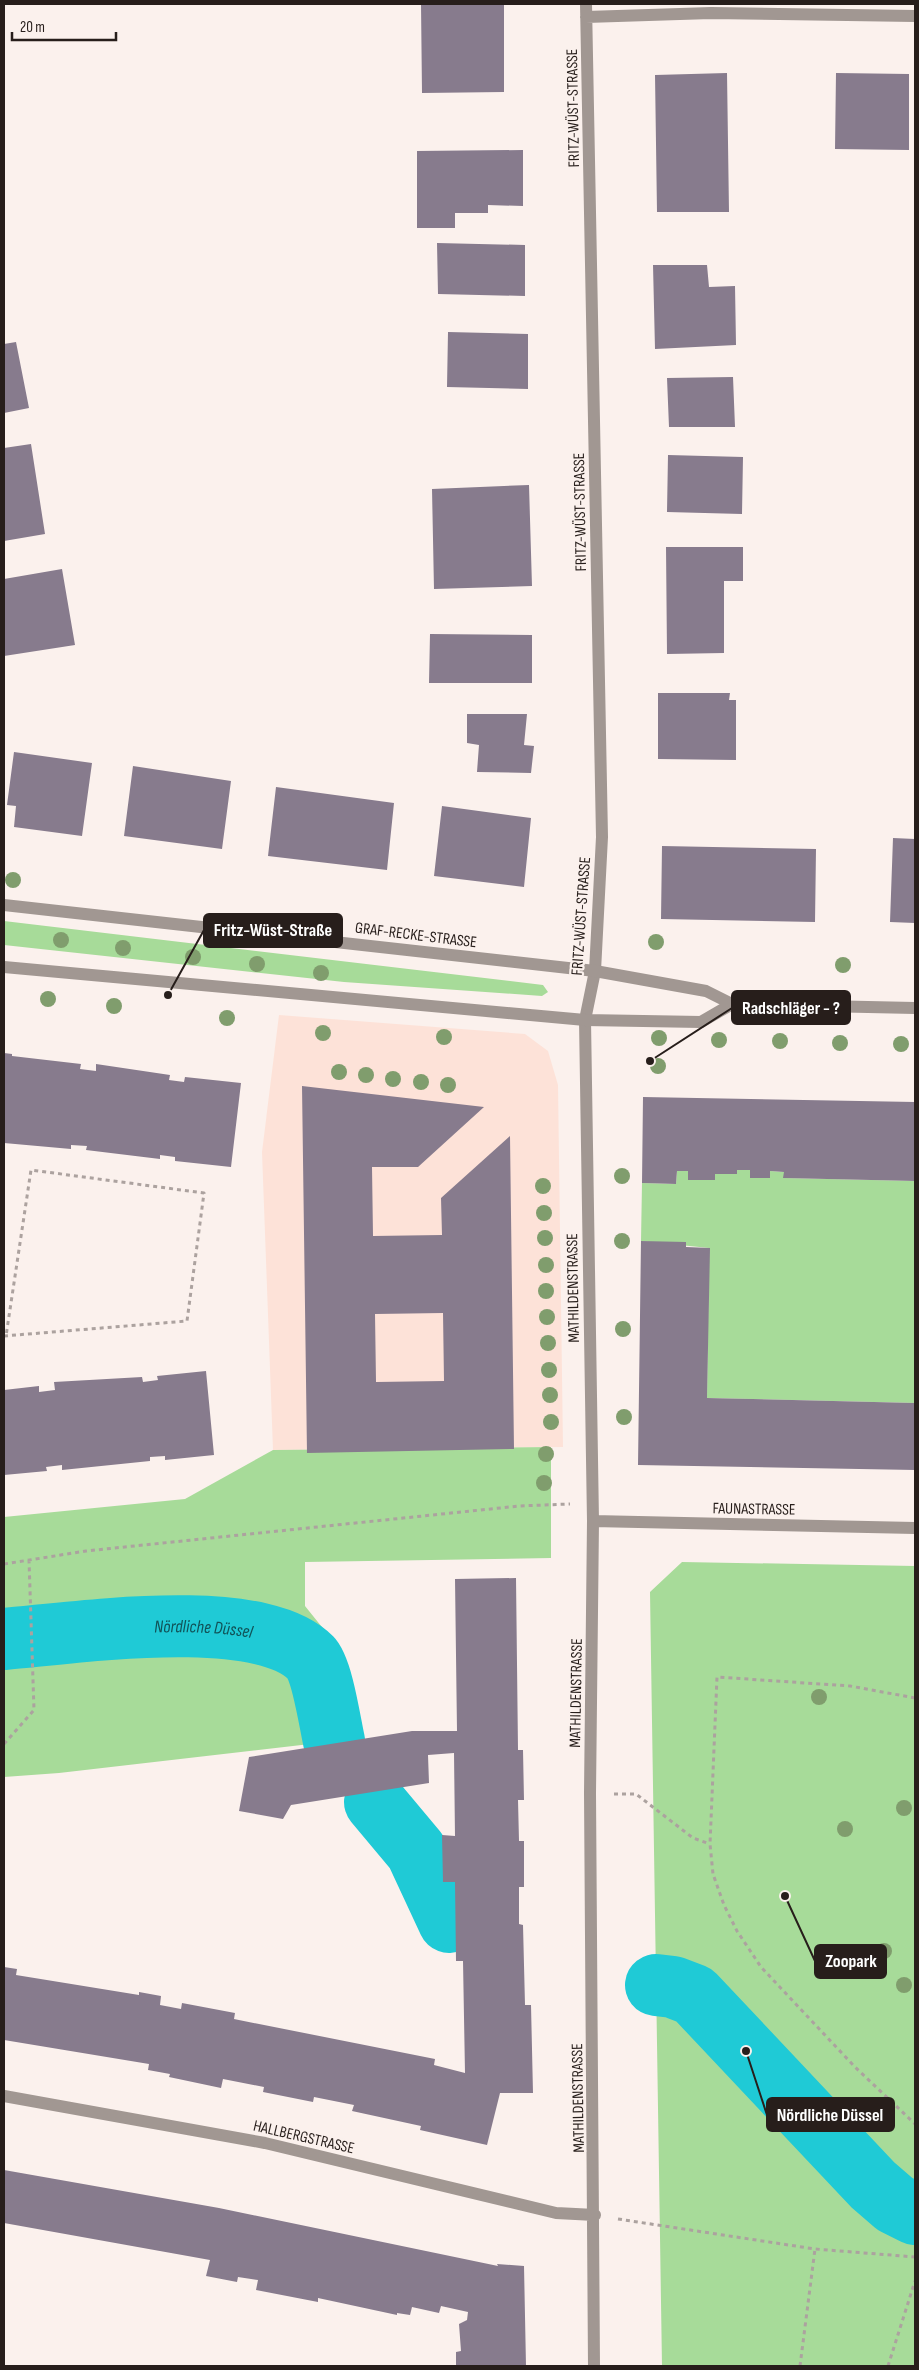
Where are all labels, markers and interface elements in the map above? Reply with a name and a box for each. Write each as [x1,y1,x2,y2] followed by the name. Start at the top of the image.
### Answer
[12,10,116,42] scale bar
[20,18,45,37] text: 20 m
[563,48,584,167] street label: FRITZ-WÜST-STRASSE
[570,452,591,571] street label: FRITZ-WÜST-STRASSE
[568,856,595,976] street label: FRITZ-WÜST-STRASSE
[204,914,342,947] callout: Fritz-Wüst-Straße
[354,919,478,952] street label: GRAF-RECKE-STRASSE
[214,920,332,941] text: Fritz-Wüst-Straße
[732,991,850,1024] callout: Radschläger - ?
[742,998,840,1019] text: Radschläger - ?
[563,1233,584,1343] street label: MATHILDENSTRASSE
[712,1499,796,1520] street label: FAUNASTRASSE
[154,1616,255,1643] water label: Nördliche Düssel
[566,1638,587,1748] street label: MATHILDENSTRASSE
[815,1945,886,1978] callout: Zoopark
[825,1951,877,1972] text: Zoopark
[568,2043,589,2153] street label: MATHILDENSTRASSE
[767,2098,894,2131] callout: Nördliche Düssel
[777,2105,883,2126] text: Nördliche Düssel
[251,2117,356,2158] street label: HALLBERGSTRASSE

